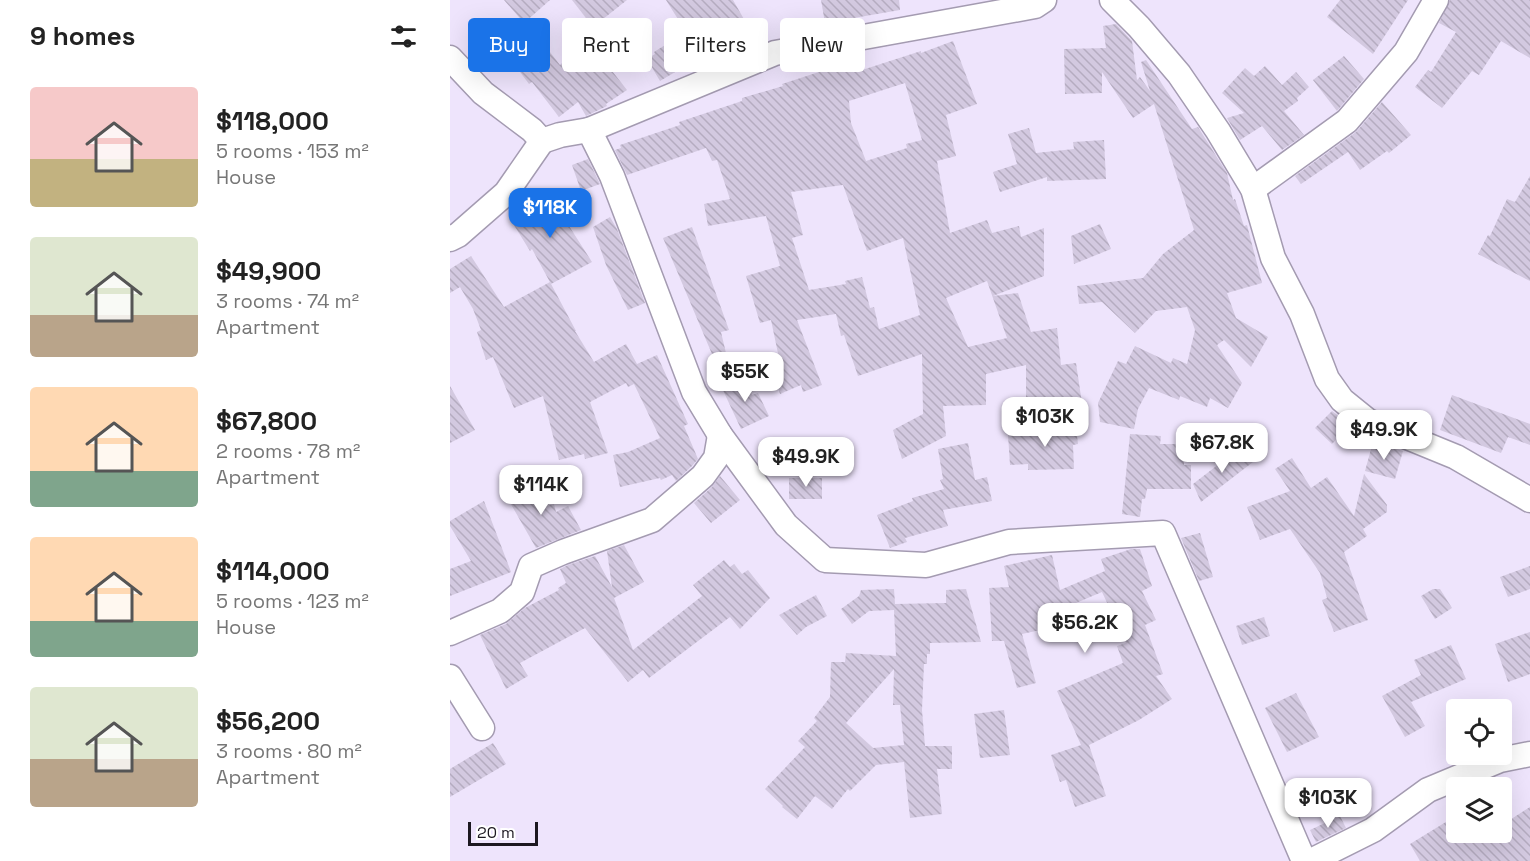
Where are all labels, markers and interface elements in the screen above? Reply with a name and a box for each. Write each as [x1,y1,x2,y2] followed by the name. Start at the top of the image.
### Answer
[468,18,550,72] chip: Buy
[562,18,652,72] chip: Rent
[664,18,768,72] chip: Filters
[780,18,865,72] chip: New
[30,19,135,53] text: 9 homes
[387,20,420,53] icon: filters
[216,104,329,138] text: $118,000
[78,111,150,183] icon: home
[216,138,369,164] text: 5 rooms · 153 m²
[216,164,276,190] text: House
[508,188,592,239] pin: $118K
[523,194,577,220] text: $118K
[216,254,321,288] text: $49,900
[78,261,150,333] icon: home
[216,288,359,314] text: 3 rooms · 74 m²
[216,314,320,340] text: Apartment
[709,352,781,403] pin: $55K
[721,358,769,384] text: $55K
[1003,397,1087,448] pin: $103K
[1016,403,1074,429] text: $103K
[216,404,317,438] text: $67,800
[1335,410,1433,461] pin: $49.9K
[78,411,150,483] icon: home
[1350,416,1418,442] text: $49.9K
[1173,423,1271,474] pin: $67.8K
[1190,429,1254,455] text: $67.8K
[757,437,855,488] pin: $49.9K
[216,438,360,464] text: 2 rooms · 78 m²
[772,443,840,469] text: $49.9K
[216,464,320,490] text: Apartment
[499,465,583,516] pin: $114K
[513,471,569,497] text: $114K
[216,554,330,588] text: $114,000
[78,561,150,633] icon: home
[216,588,369,614] text: 5 rooms · 123 m²
[1036,603,1134,654] pin: $56.2K
[1052,609,1118,635] text: $56.2K
[216,614,276,640] text: House
[1446,699,1512,843] map controls
[1446,699,1512,765] button: locate
[216,704,320,738] text: $56,200
[78,711,150,783] icon: home
[216,738,362,764] text: 3 rooms · 80 m²
[216,764,320,790] text: Apartment
[1446,777,1512,843] button: layers
[1286,778,1370,829] pin: $103K
[1299,784,1357,810] text: $103K
[468,819,538,846] scale bar
[477,822,515,843] text: 20 m

